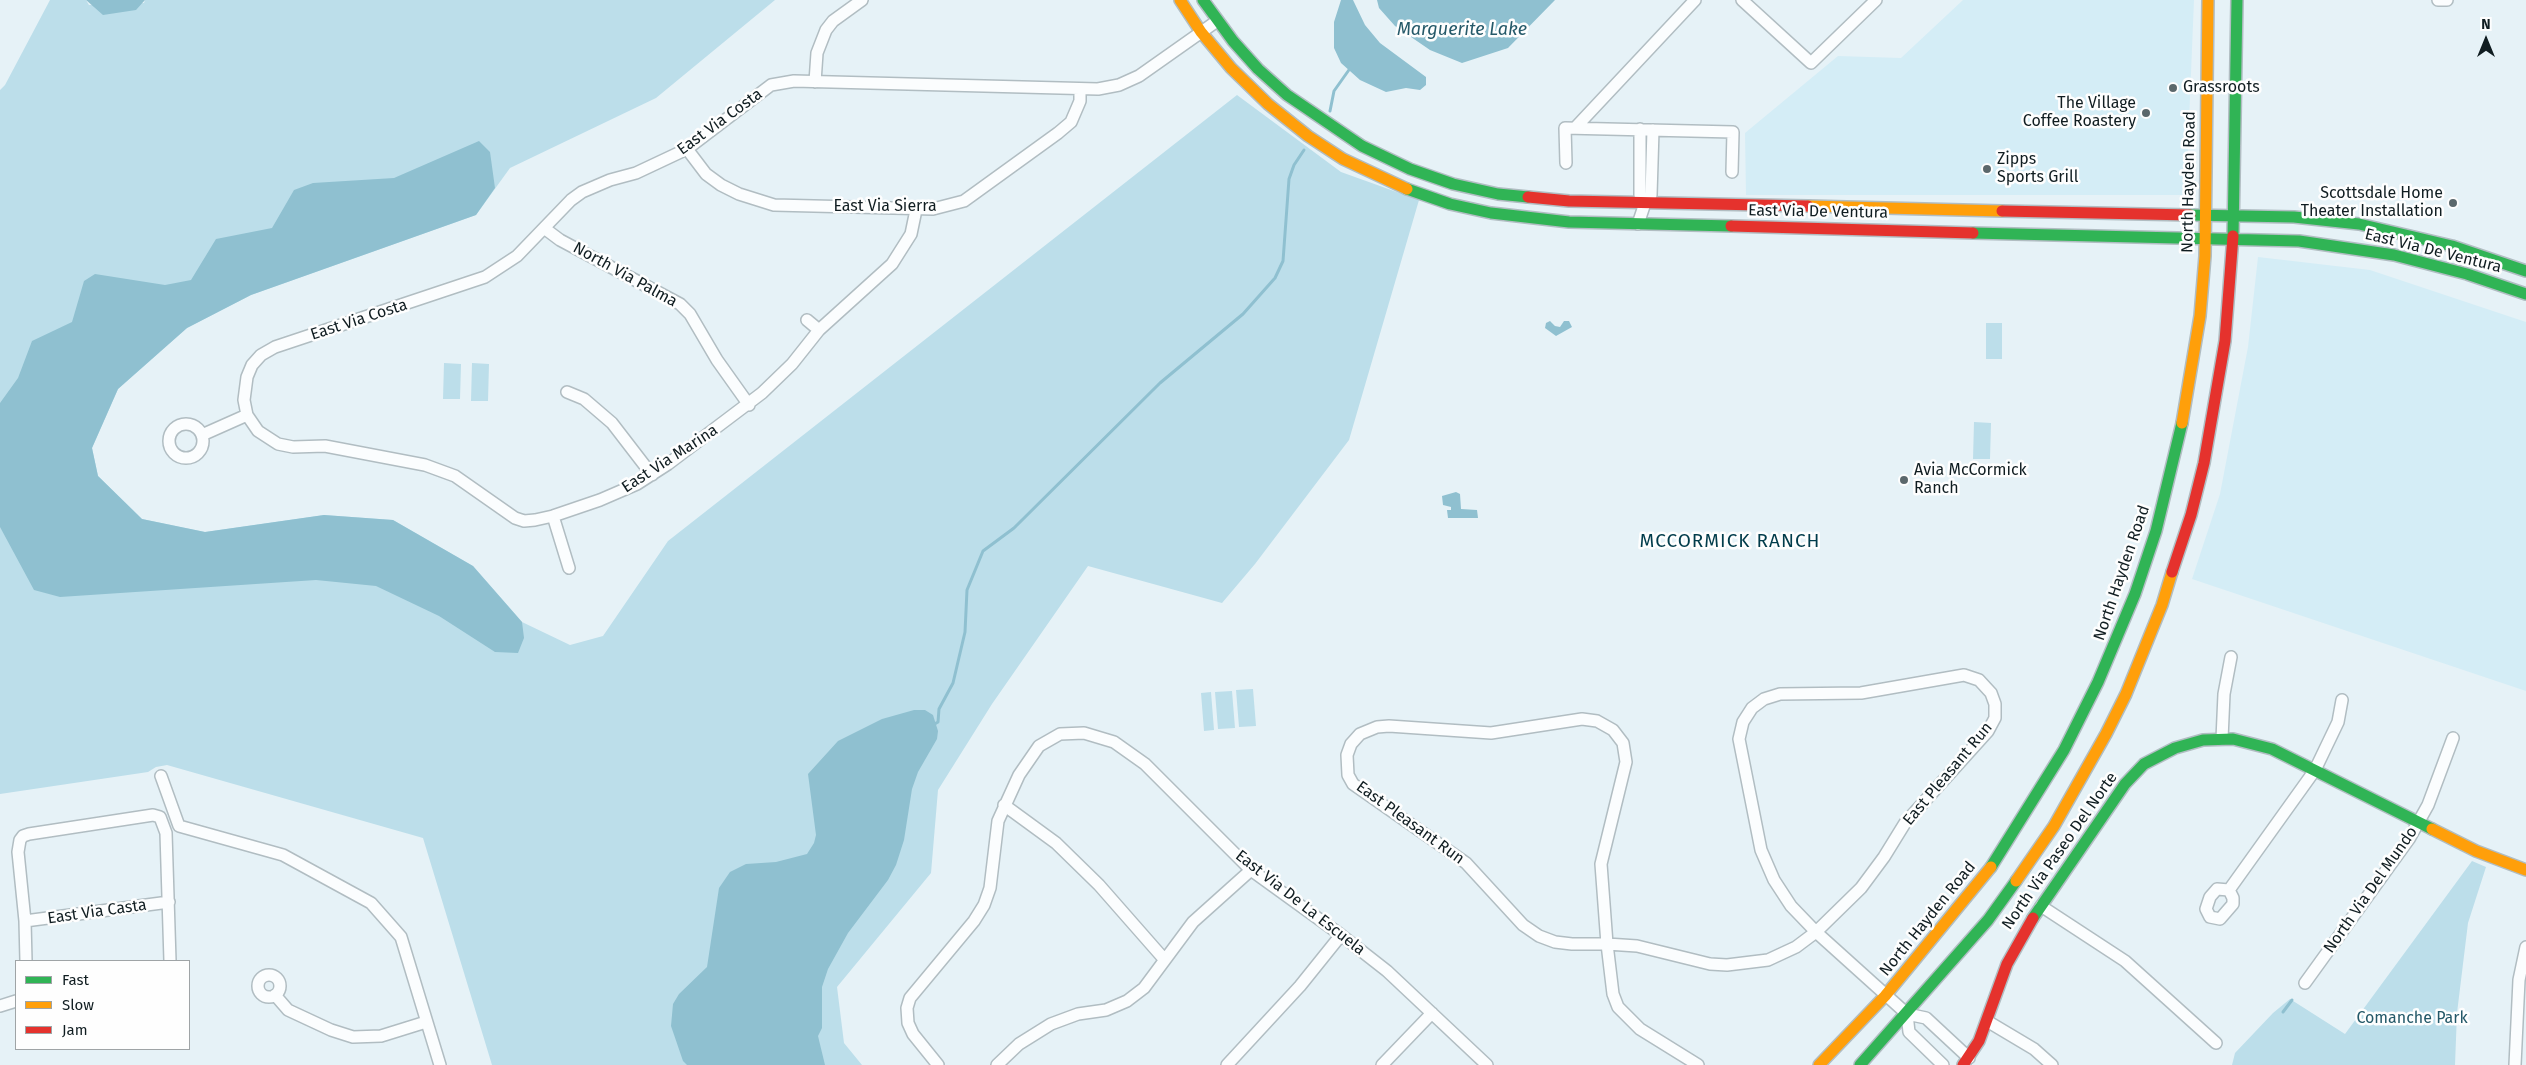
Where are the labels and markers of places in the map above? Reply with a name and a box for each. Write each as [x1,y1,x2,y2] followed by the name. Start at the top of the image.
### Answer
[2183,78,2260,98] place label: Grassroots
[2167,82,2179,94] marker: Grassroots
[2023,94,2136,132] place label: The Village Coffee Roastery
[2140,107,2152,119] marker: The Village Coffee Roastery
[1997,150,2078,188] place label: Zipps Sports Grill
[1981,163,1993,175] marker: Zipps Sports Grill
[2301,184,2443,222] place label: Scottsdale Home Theater Installation
[2447,197,2459,209] marker: Scottsdale Home Theater Installation
[1914,461,2027,499] place label: Avia McCormick Ranch
[1898,474,1910,486] marker: Avia McCormick Ranch

